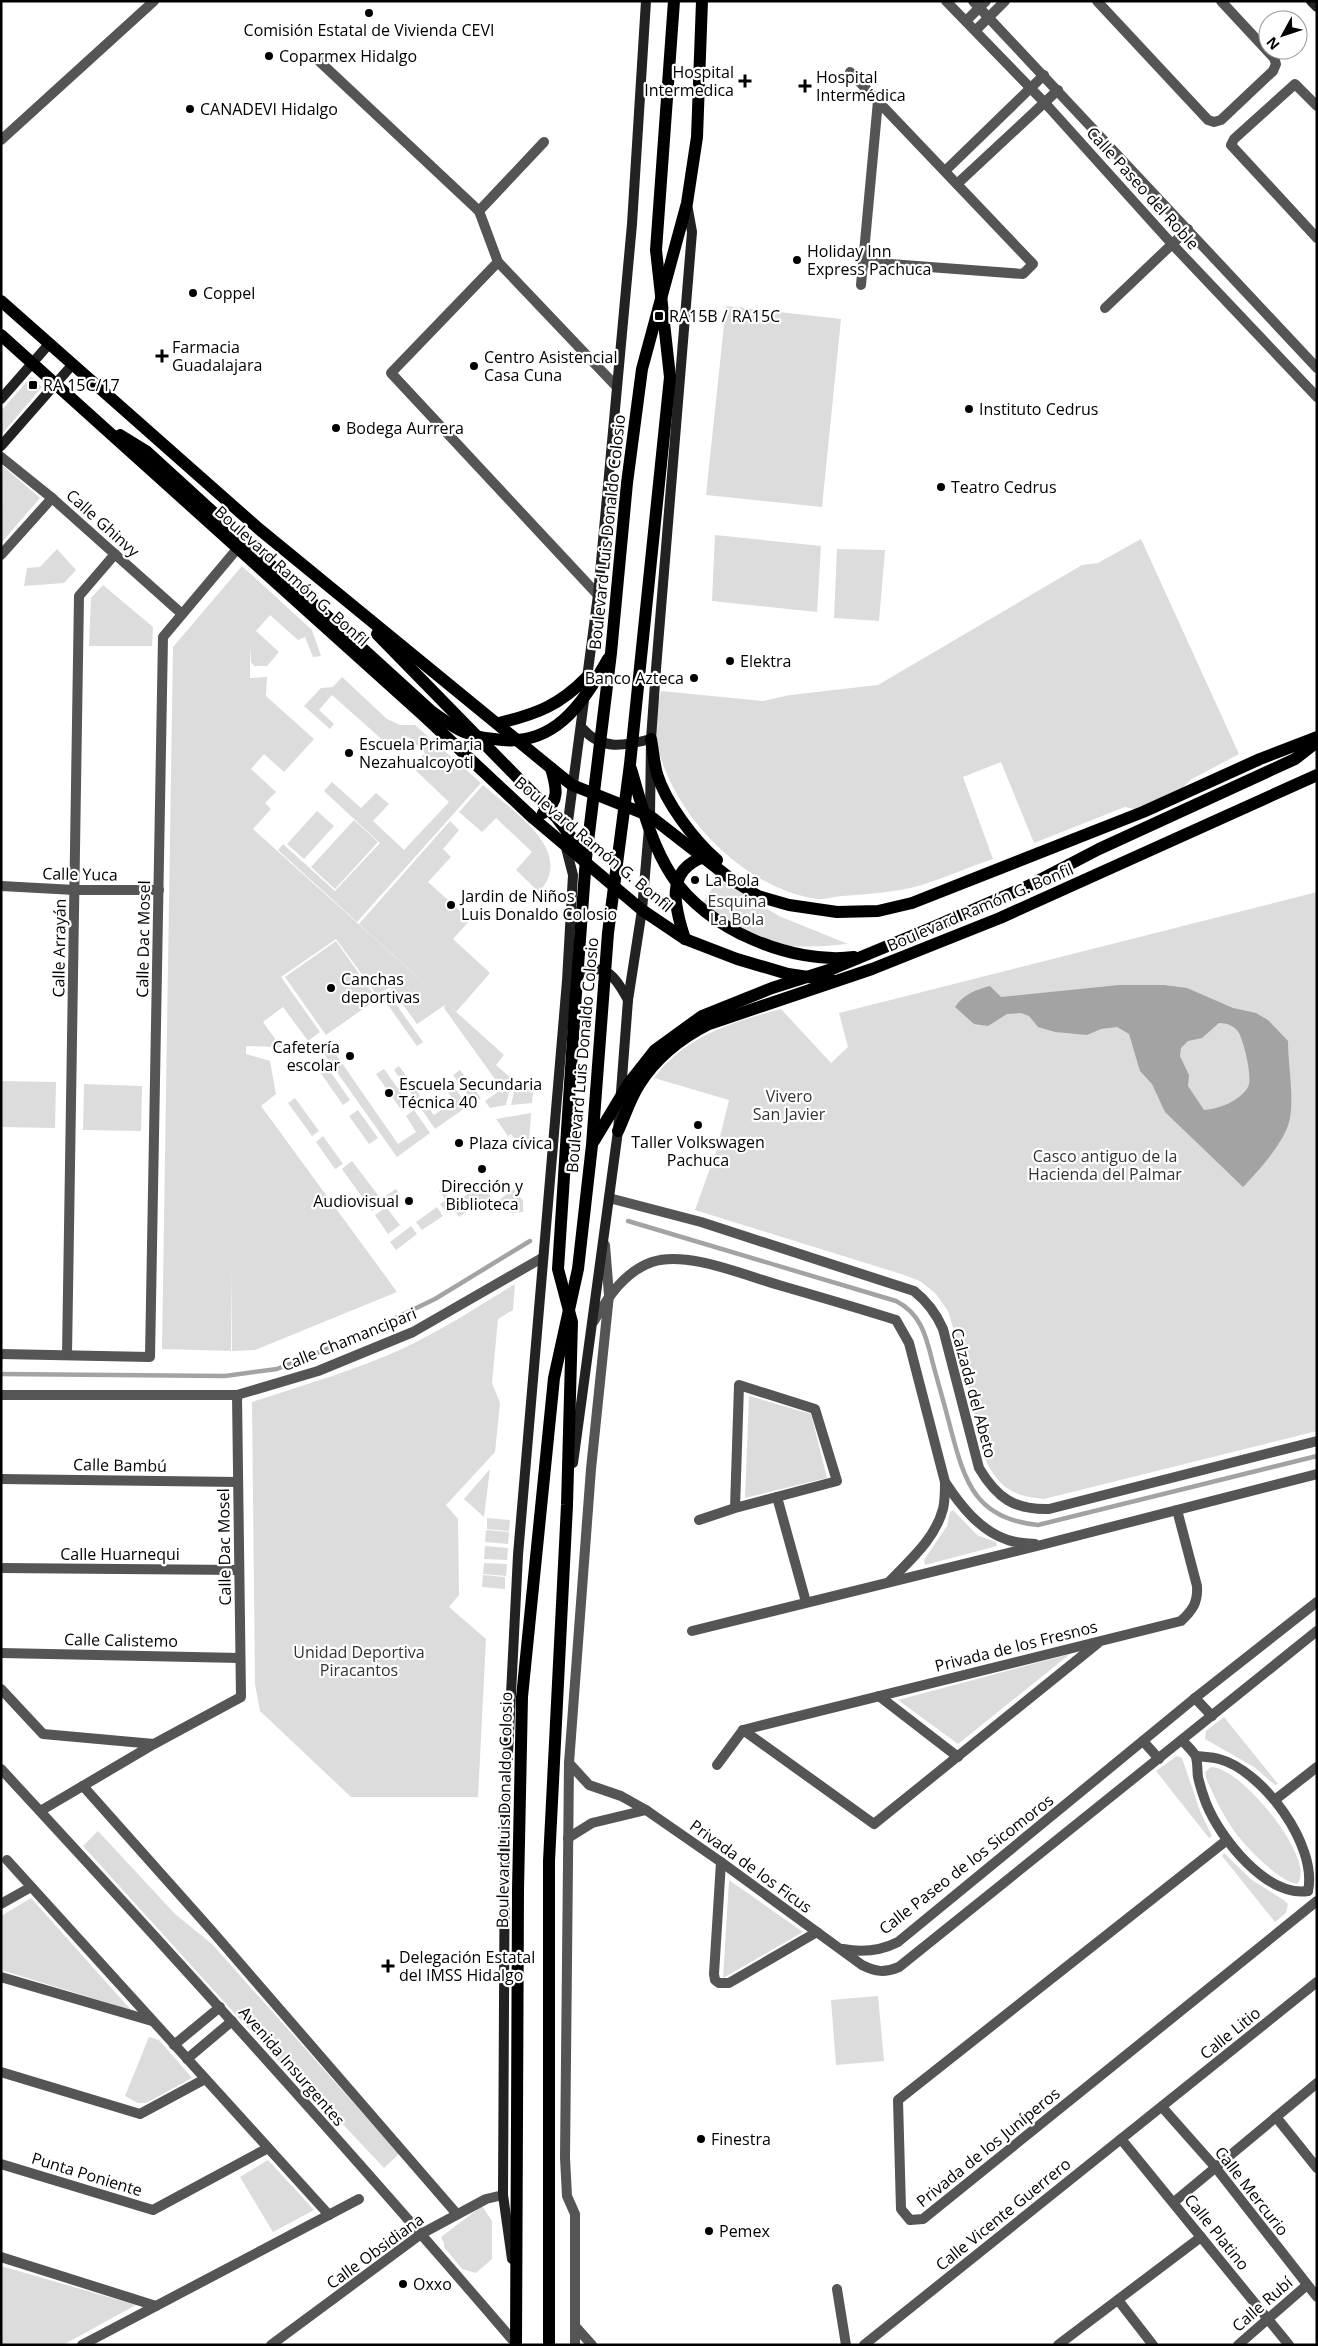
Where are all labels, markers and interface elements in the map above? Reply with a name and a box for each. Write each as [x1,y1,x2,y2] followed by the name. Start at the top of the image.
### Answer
[363,7,375,19] marker: Comisión Estatal de Vivienda CEVI
[1258,10,1308,60] north arrow
[244,19,494,41] place label: Comisión Estatal de Vivienda CEVI
[1262,33,1284,54] text: N
[279,45,417,67] place label: Coparmex Hidalgo
[263,50,275,62] marker: Coparmex Hidalgo
[644,61,734,101] place label: Hospital Intermedica
[816,66,906,106] place label: Hospital Intermédica
[738,74,752,88] marker: Hospital Intermedica
[798,79,812,93] marker: Hospital Intermédica
[200,98,338,120] place label: CANADEVI Hidalgo
[184,103,196,115] marker: CANADEVI Hidalgo
[1082,122,1204,254] street label: Calle Paseo del Roble
[807,240,931,280] place label: Holiday Inn Express Pachuca
[791,254,803,266] marker: Holiday Inn Express Pachuca
[203,282,255,304] place label: Coppel
[187,287,199,299] marker: Coppel
[669,305,780,327] place label: RA15B / RA15C
[653,310,665,322] marker: RA15B / RA15C
[172,336,262,376] place label: Farmacia Guadalajara
[484,346,617,386] place label: Centro Asistencial Casa Cuna
[156,350,168,362] marker: Farmacia Guadalajara
[468,360,480,372] marker: Centro Asistencial Casa Cuna
[43,374,120,396] place label: RA 15C/17
[27,379,39,391] marker: RA 15C/17
[979,398,1098,420] place label: Instituto Cedrus
[963,403,975,415] marker: Instituto Cedrus
[584,413,630,651] street label: Boulevard Luis Donaldo Colosio
[346,417,464,439] place label: Bodega Aurrera
[330,422,342,434] marker: Bodega Aurrera
[951,476,1057,498] place label: Teatro Cedrus
[935,481,947,493] marker: Teatro Cedrus
[62,484,145,562] street label: Calle Ghinvy
[210,501,374,651] street label: Boulevard Ramón G. Bonfil
[740,650,791,672] place label: Elektra
[724,655,736,667] marker: Elektra
[585,667,684,689] place label: Banco Azteca
[688,672,700,684] marker: Banco Azteca
[359,733,482,773] place label: Escuela Primaria Nezahualcoyotl
[343,747,355,759] marker: Escuela Primaria Nezahualcoyotl
[510,771,678,917] street label: Boulevard Ramón G. Bonfil
[883,858,1077,956] street label: Boulevard Ramón G. Bonfil
[42,862,118,886] street label: Calle Yuca
[705,869,759,891] place label: La Bola
[689,874,701,886] marker: La Bola
[131,880,155,998] street label: Calle Dac Mosel
[459,885,617,925] place label: Jardin de Niños Luis Donaldo Colosio
[708,890,766,930] park label: Esquina La Bola
[47,898,71,998] street label: Calle Arrayán
[445,899,457,911] marker: Jardin de Niños Luis Donaldo Colosio
[561,936,603,1174] street label: Boulevard Luis Donaldo Colosio
[341,968,420,1008] place label: Canchas deportivas
[325,982,337,994] marker: Canchas deportivas
[273,1036,340,1076] place label: Cafetería escolar
[344,1050,356,1062] marker: Cafetería escolar
[399,1073,542,1113] place label: Escuela Secundaria Técnica 40
[753,1085,826,1125] park label: Vivero San Javier
[383,1087,395,1099] marker: Escuela Secundaria Técnica 40
[692,1119,704,1131] marker: Taller Volkswagen Pachuca
[631,1131,765,1171] place label: Taller Volkswagen Pachuca
[469,1132,552,1154] place label: Plaza cívica
[453,1137,465,1149] marker: Plaza cívica
[1028,1145,1182,1185] park label: Casco antiguo de la Hacienda del Palmar
[476,1163,488,1175] marker: Dirección y Biblioteca
[441,1175,524,1215] place label: Dirección y Biblioteca
[313,1190,399,1212] place label: Audiovisual
[403,1195,415,1207] marker: Audiovisual
[278,1302,420,1376] street label: Calle Chamancipari
[946,1326,1002,1460] street label: Calzada del Abeto
[73,1453,167,1477] street label: Calle Bambú
[212,1488,236,1606] street label: Calle Dac Mosel
[60,1543,180,1565] street label: Calle Huarnequi
[932,1615,1100,1677] street label: Privada de los Fresnos
[64,1628,178,1652] street label: Calle Calistemo
[293,1641,425,1681] park label: Unidad Deportiva Piracantos
[491,1692,517,1928] street label: Boulevard Luis Donaldo Colosio
[874,1789,1058,1939] street label: Calle Paseo de los Sicomoros
[686,1814,816,1918] street label: Privada de los Ficus
[399,1946,535,1986] place label: Delegación Estatal del IMSS Hidalgo
[381,1959,395,1973] marker: Delegación Estatal del IMSS Hidalgo
[234,2001,350,2131] street label: Avenida Insurgentes
[1195,2002,1265,2064] street label: Calle Litio
[912,2082,1064,2212] street label: Privada de los Juníperos
[711,2128,771,2150] place label: Finestra
[695,2133,707,2145] marker: Finestra
[1210,2142,1294,2240] street label: Calle Mercurio
[29,2147,145,2201] street label: Punta Poniente
[931,2153,1075,2275] street label: Calle Vicente Guerrero
[1180,2189,1254,2275] street label: Calle Platino
[322,2208,428,2294] street label: Calle Obsidiana
[719,2220,770,2242] place label: Pemex
[703,2225,715,2237] marker: Pemex
[1227,2271,1298,2336] street label: Calle Rubí
[413,2273,452,2295] place label: Oxxo
[397,2278,409,2290] marker: Oxxo

